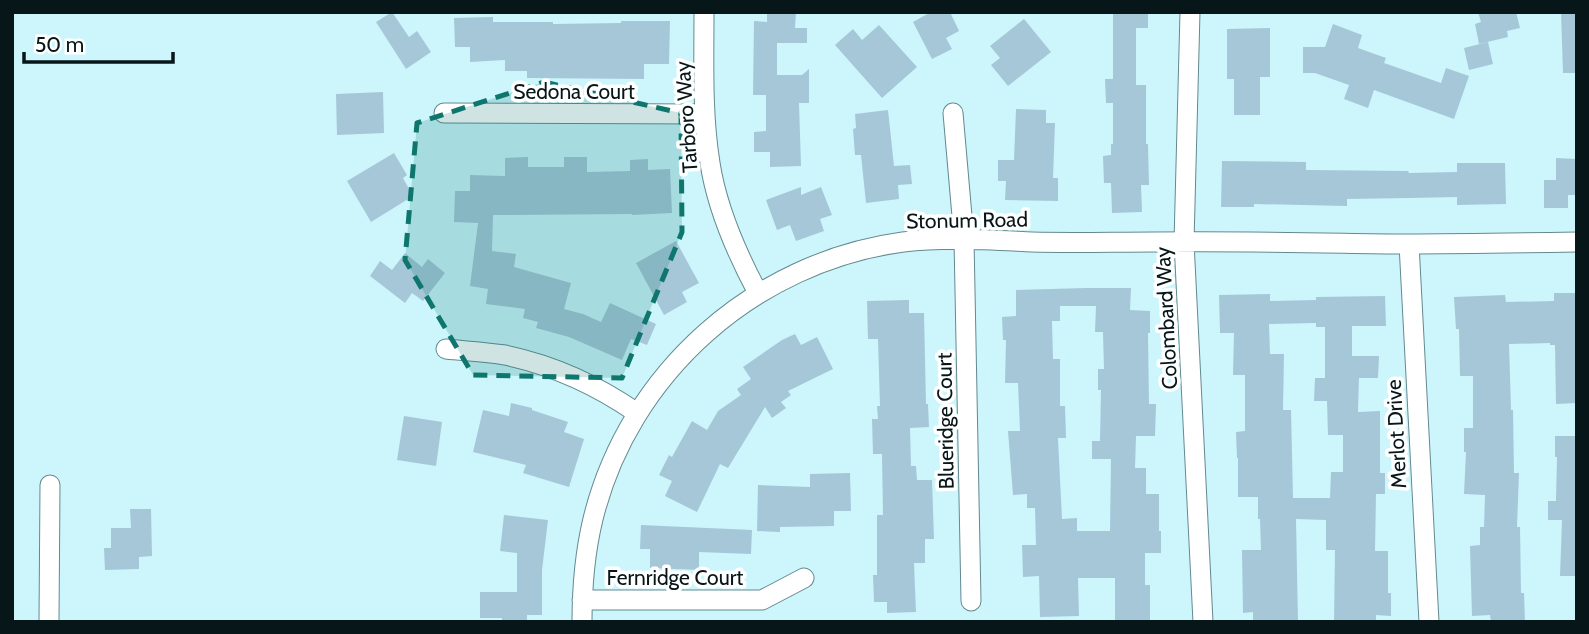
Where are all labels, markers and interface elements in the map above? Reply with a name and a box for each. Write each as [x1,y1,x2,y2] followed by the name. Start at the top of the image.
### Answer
[24,21,173,65] scale bar
[35,32,84,57] text: 50 m
[670,60,702,174] street label: Tarboro Way
[513,79,635,104] street label: Sedona Court
[906,206,1028,234] street label: Stonum Road
[1150,246,1182,390] street label: Colombard Way
[931,352,959,490] street label: Blueridge Court
[1381,379,1411,489] street label: Merlot Drive
[607,565,743,590] street label: Fernridge Court

